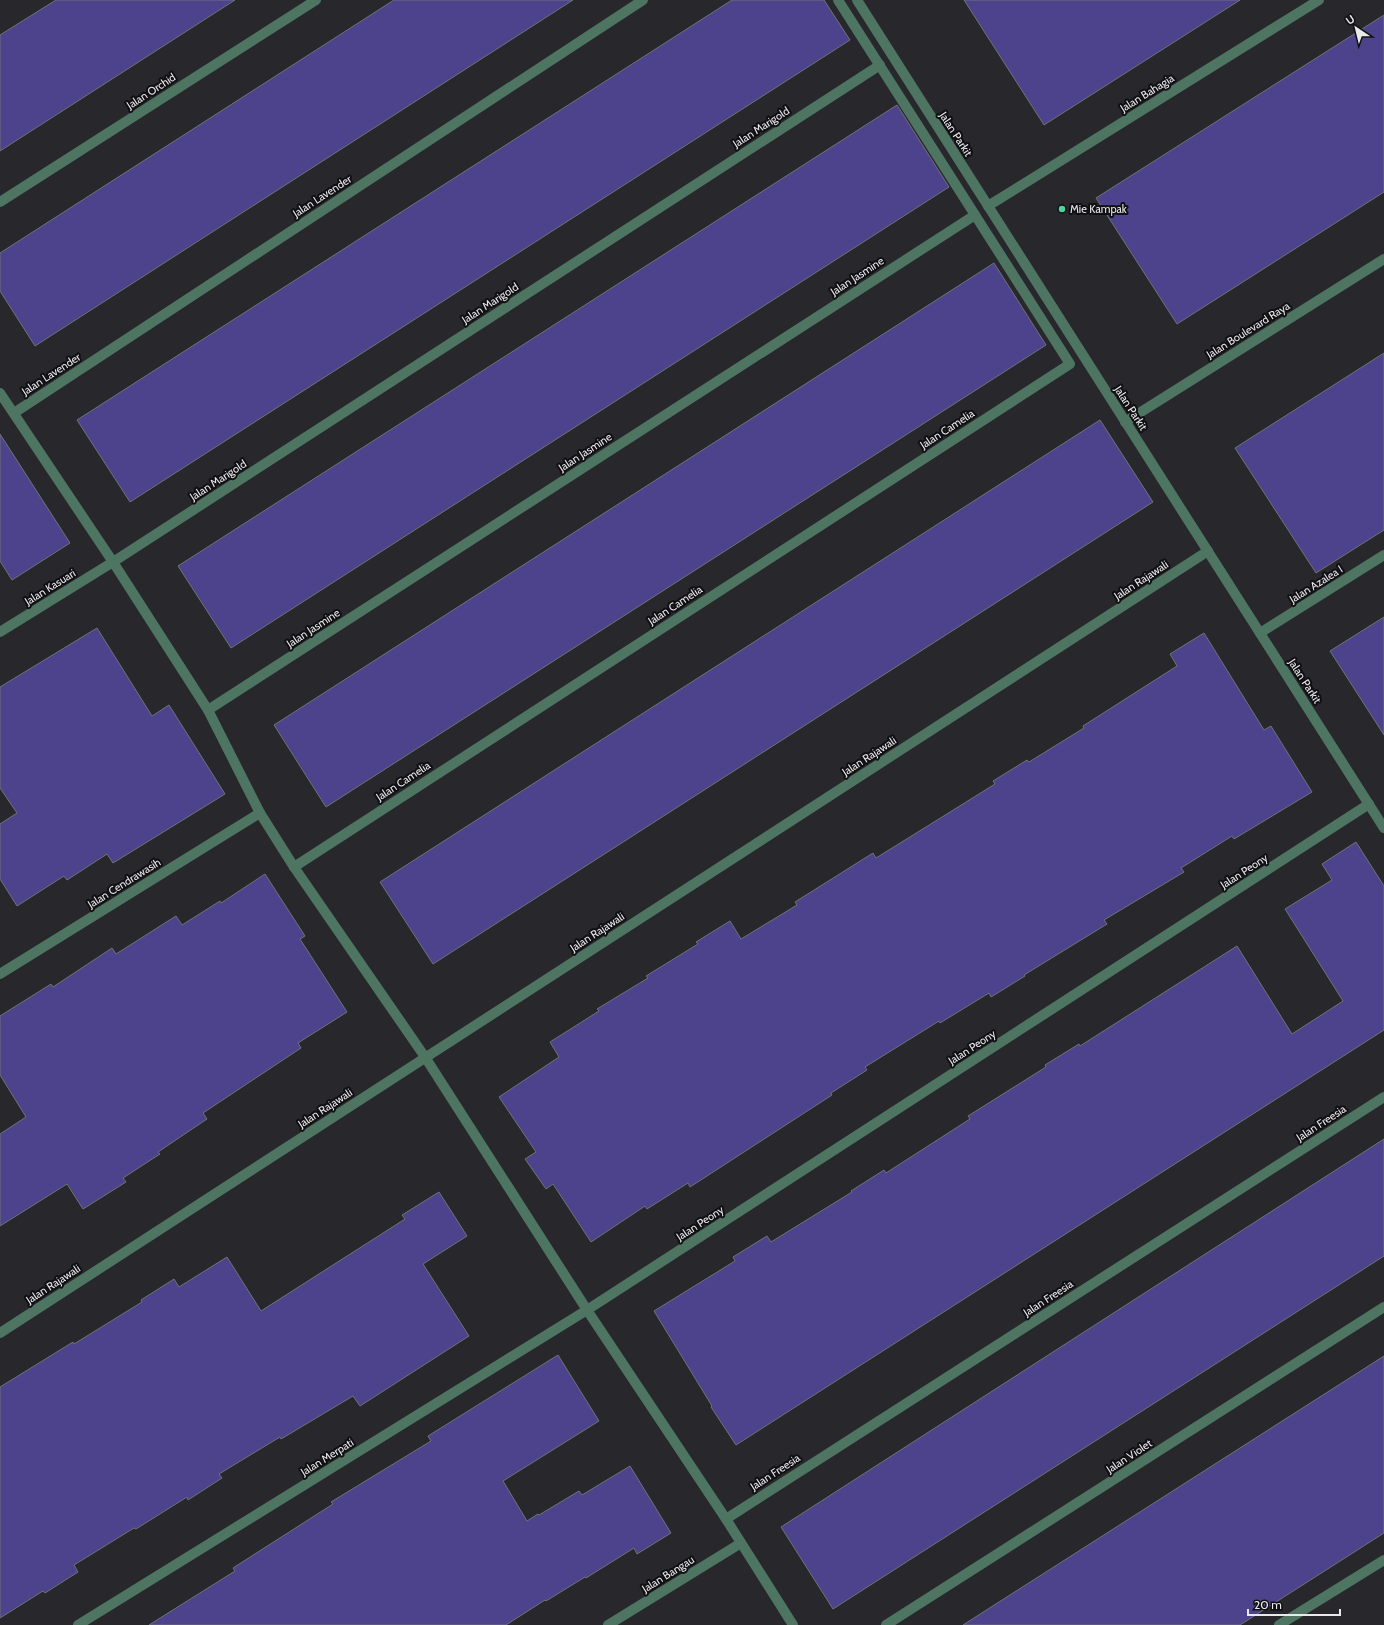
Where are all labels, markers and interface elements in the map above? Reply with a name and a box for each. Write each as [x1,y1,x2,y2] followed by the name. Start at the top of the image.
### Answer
[1336,8,1376,48] north arrow
[1343,12,1358,28] text: U
[123,70,178,113] street label: Jalan Orchid
[1117,71,1177,116] street label: Jalan Bahagia
[729,104,792,151] street label: Jalan Marigold
[936,108,976,159] street label: Jalan Parkit
[289,172,354,221] street label: Jalan Lavender
[1070,202,1127,216] place label: Mie Kampak
[1057,204,1067,214] marker: Mie Kampak
[827,253,887,299] street label: Jalan Jasmine
[458,280,521,327] street label: Jalan Marigold
[1203,298,1293,362] street label: Jalan Boulevard Raya
[18,350,83,399] street label: Jalan Lavender
[1111,382,1151,433] street label: Jalan Parkit
[916,406,977,452] street label: Jalan Camelia
[555,429,615,475] street label: Jalan Jasmine
[186,457,249,504] street label: Jalan Marigold
[1110,557,1171,603] street label: Jalan Rajawali
[1286,562,1345,606] street label: Jalan Azalea I
[21,566,78,609] street label: Jalan Kasuari
[644,582,705,628] street label: Jalan Camelia
[283,605,343,651] street label: Jalan Jasmine
[1285,655,1325,706] street label: Jalan Parkit
[838,733,899,779] street label: Jalan Rajawali
[372,758,433,804] street label: Jalan Camelia
[1217,850,1271,892] street label: Jalan Peony
[84,855,163,912] street label: Jalan Cendrawasih
[566,909,627,955] street label: Jalan Rajawali
[945,1026,999,1068] street label: Jalan Peony
[294,1085,355,1131] street label: Jalan Rajawali
[1293,1101,1349,1145] street label: Jalan Freesia
[673,1202,727,1244] street label: Jalan Peony
[22,1261,83,1307] street label: Jalan Rajawali
[1020,1276,1076,1320] street label: Jalan Freesia
[297,1435,356,1479] street label: Jalan Merpati
[1103,1436,1155,1477] street label: Jalan Violet
[747,1450,803,1494] street label: Jalan Freesia
[638,1552,697,1596] street label: Jalan Bangau
[1248,1591,1340,1617] scale bar
[1254,1597,1282,1612] text: 20 m

